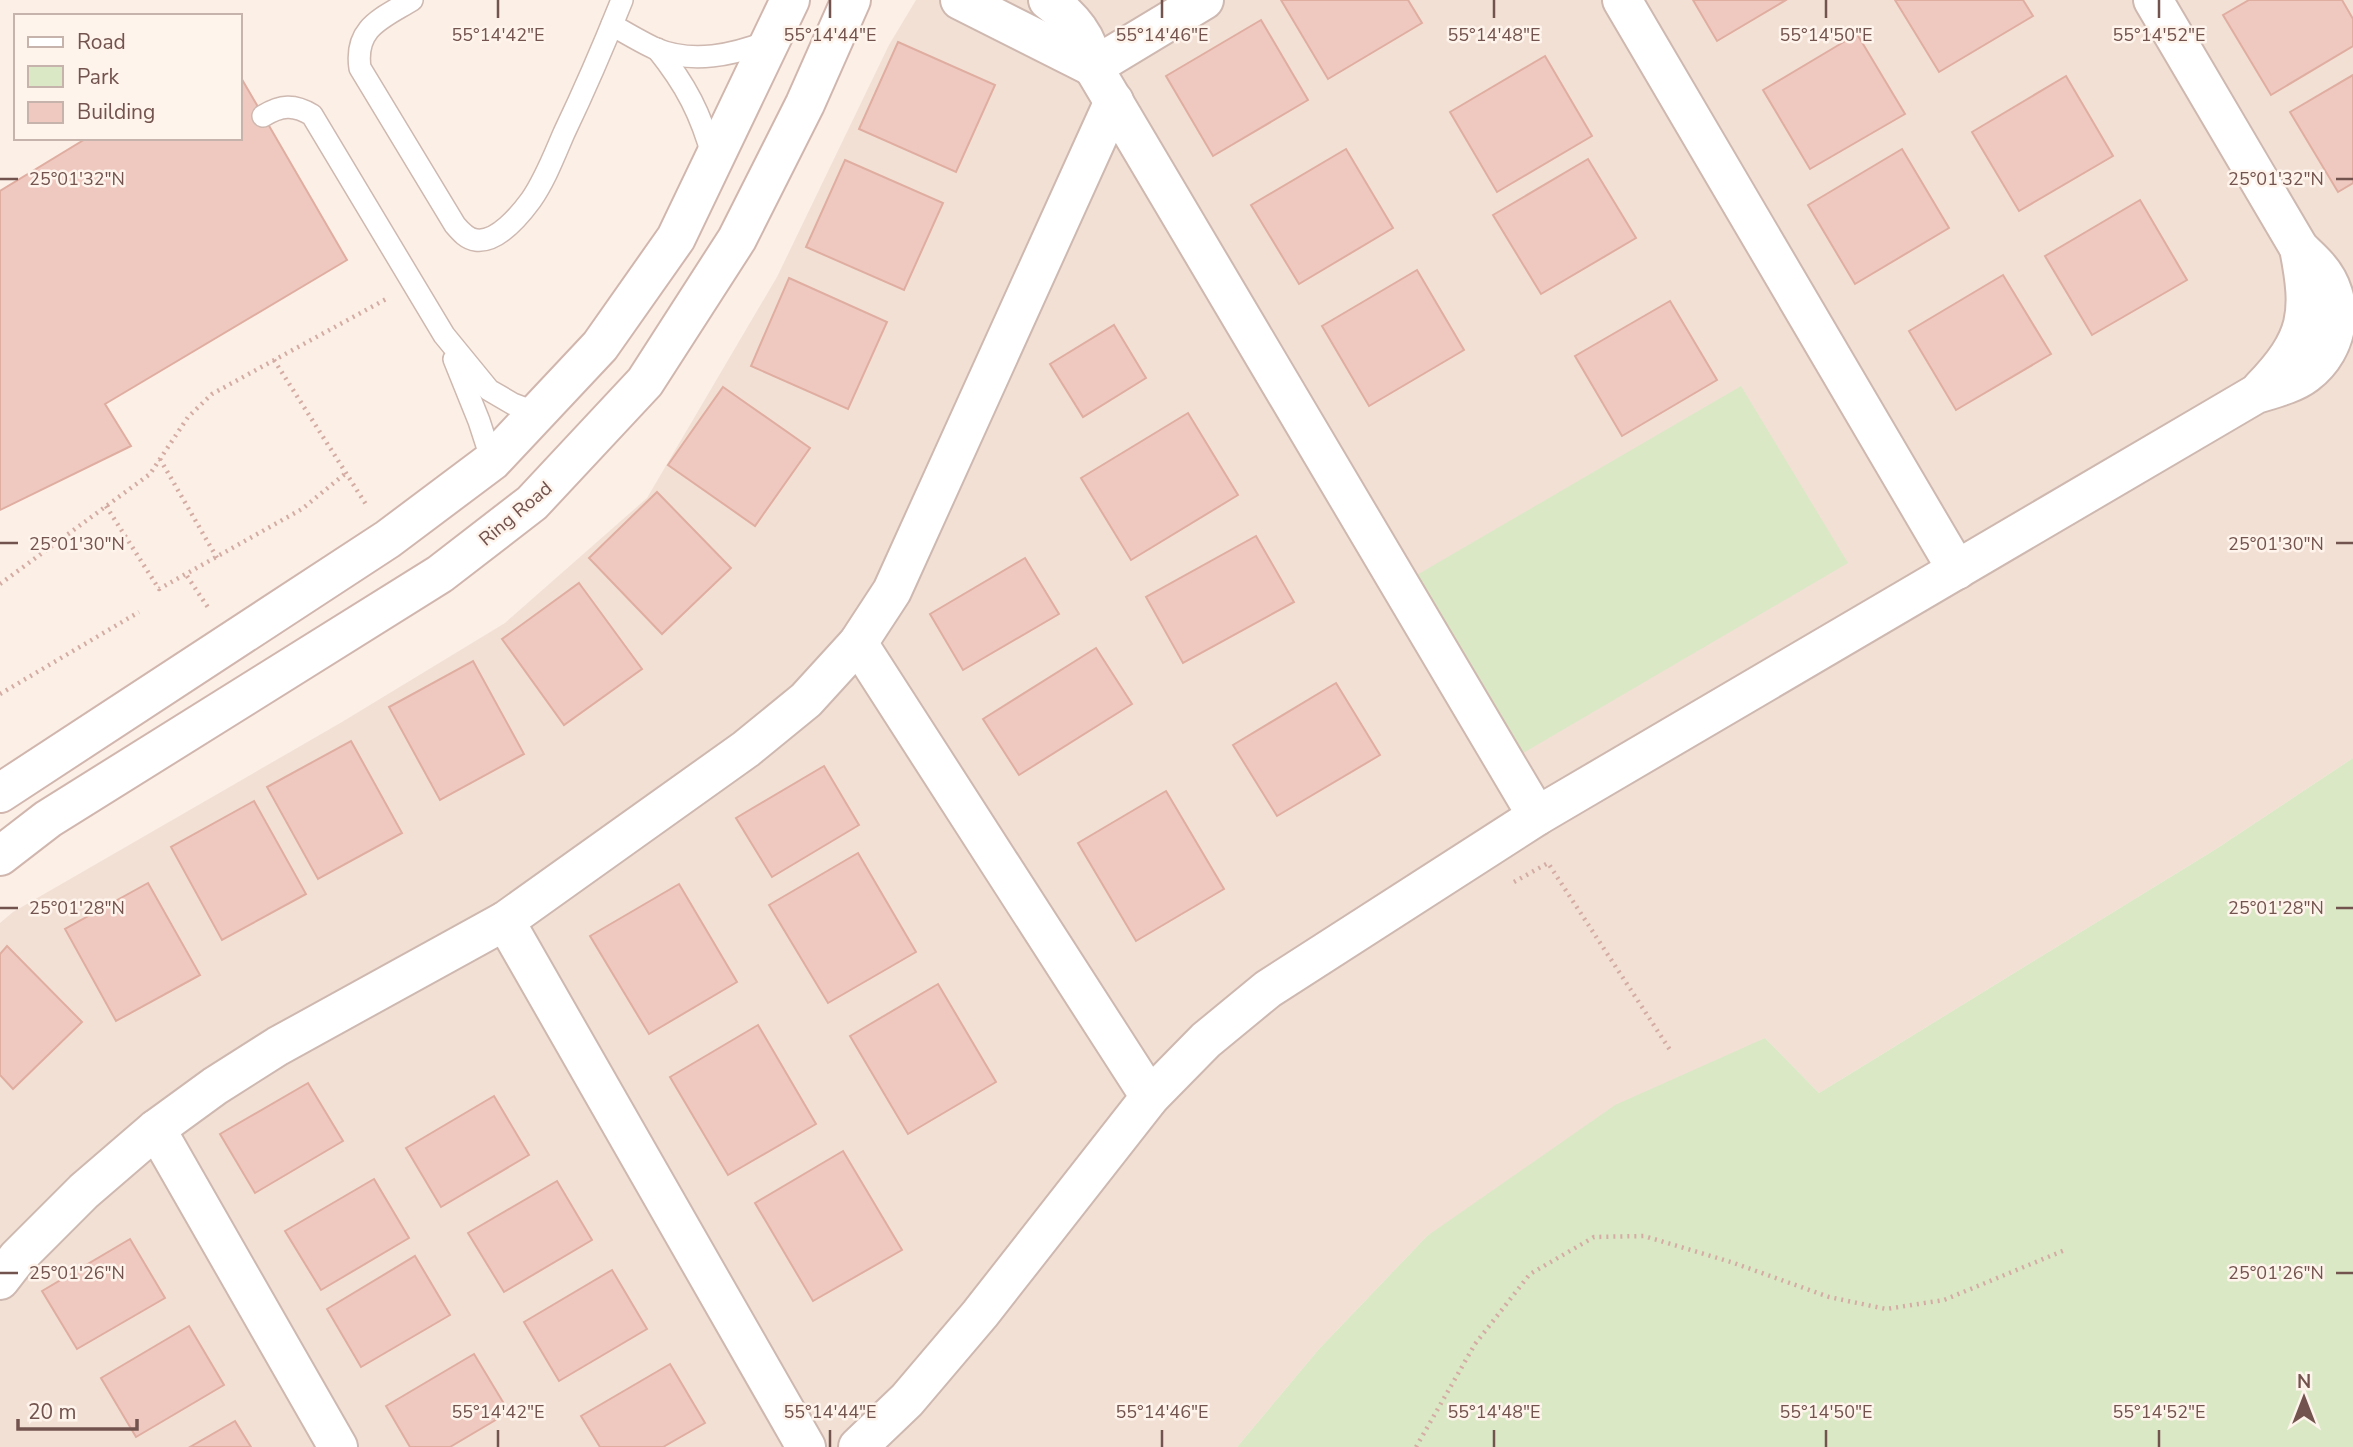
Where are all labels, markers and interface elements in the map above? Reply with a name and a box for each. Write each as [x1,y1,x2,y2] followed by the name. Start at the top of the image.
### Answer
[14,14,242,140] legend
[452,23,545,47] text: 55°14'42"E
[784,23,877,47] text: 55°14'44"E
[1116,23,1209,47] text: 55°14'46"E
[1448,23,1541,47] text: 55°14'48"E
[1780,23,1873,47] text: 55°14'50"E
[2113,23,2206,47] text: 55°14'52"E
[77,28,126,56] text: Road
[77,63,119,91] text: Park
[77,98,155,126] text: Building
[29,167,125,191] text: 25°01'32"N
[2228,167,2324,191] text: 25°01'32"N
[474,475,558,552] street label: Ring Road
[29,532,125,556] text: 25°01'30"N
[2228,532,2324,556] text: 25°01'30"N
[29,896,125,920] text: 25°01'28"N
[2228,896,2324,920] text: 25°01'28"N
[29,1261,125,1285] text: 25°01'26"N
[2228,1261,2324,1285] text: 25°01'26"N
[2269,1363,2339,1433] north arrow
[2297,1369,2311,1395] text: N
[18,1388,136,1432] scale bar
[28,1398,77,1426] text: 20 m
[452,1400,545,1424] text: 55°14'42"E
[784,1400,877,1424] text: 55°14'44"E
[1116,1400,1209,1424] text: 55°14'46"E
[1448,1400,1541,1424] text: 55°14'48"E
[1780,1400,1873,1424] text: 55°14'50"E
[2113,1400,2206,1424] text: 55°14'52"E

